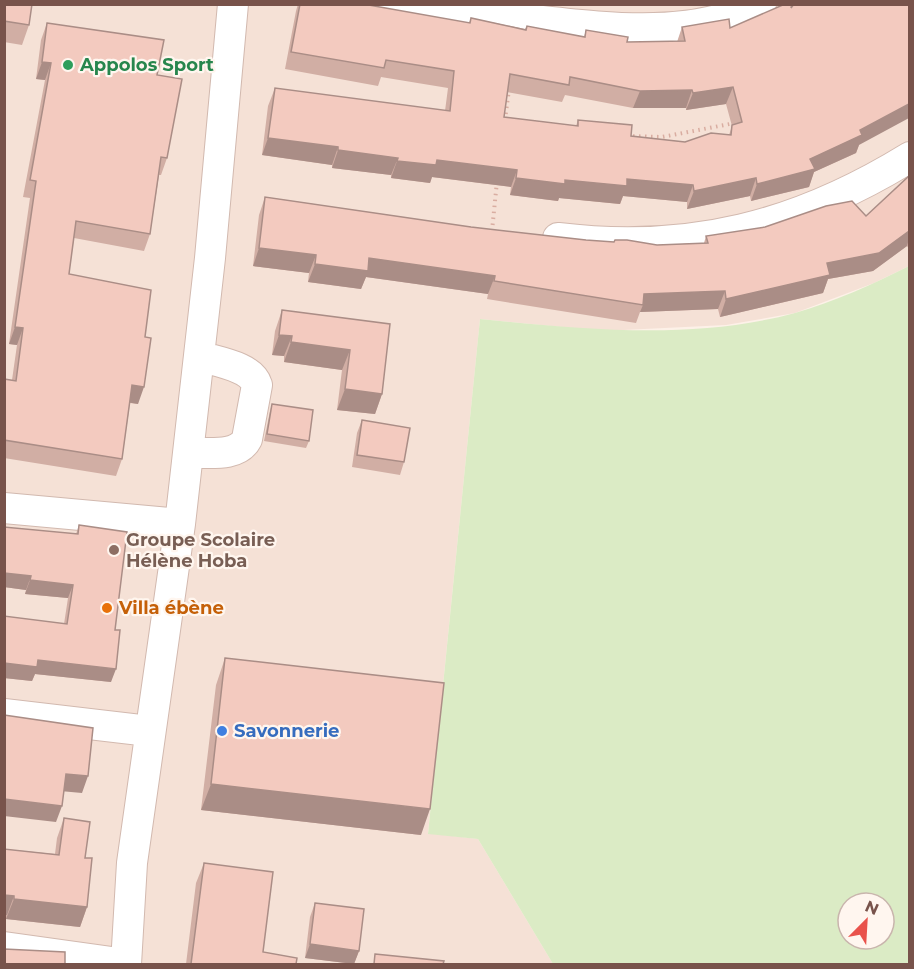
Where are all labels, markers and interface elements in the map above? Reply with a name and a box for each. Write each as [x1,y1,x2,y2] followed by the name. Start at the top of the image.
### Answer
[79,54,214,76] place label: Appolos Sport
[61,58,75,72] marker: Appolos Sport
[126,529,275,572] place label: Groupe Scolaire Hélène Hoba
[107,543,121,557] marker: Groupe Scolaire Hélène Hoba
[118,597,224,619] place label: Villa ébène
[100,601,114,615] marker: Villa ébène
[234,720,339,742] place label: Savonnerie
[215,724,229,738] marker: Savonnerie
[836,891,896,951] north arrow
[862,896,882,919] text: N

